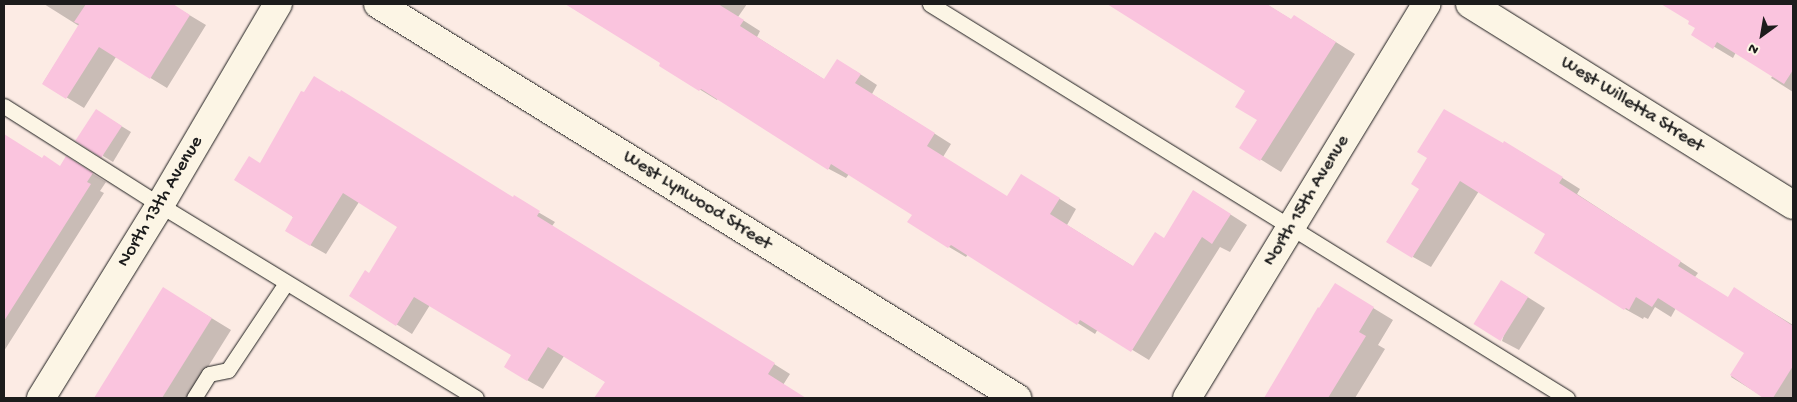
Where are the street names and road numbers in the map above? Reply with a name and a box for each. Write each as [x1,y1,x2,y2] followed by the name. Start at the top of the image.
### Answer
[1556,52,1708,158] street label: West Willetta Street
[1259,131,1355,271] street label: North 15th Avenue
[113,132,209,272] street label: North 13th Avenue
[618,146,776,256] street label: West Lynwood Street

